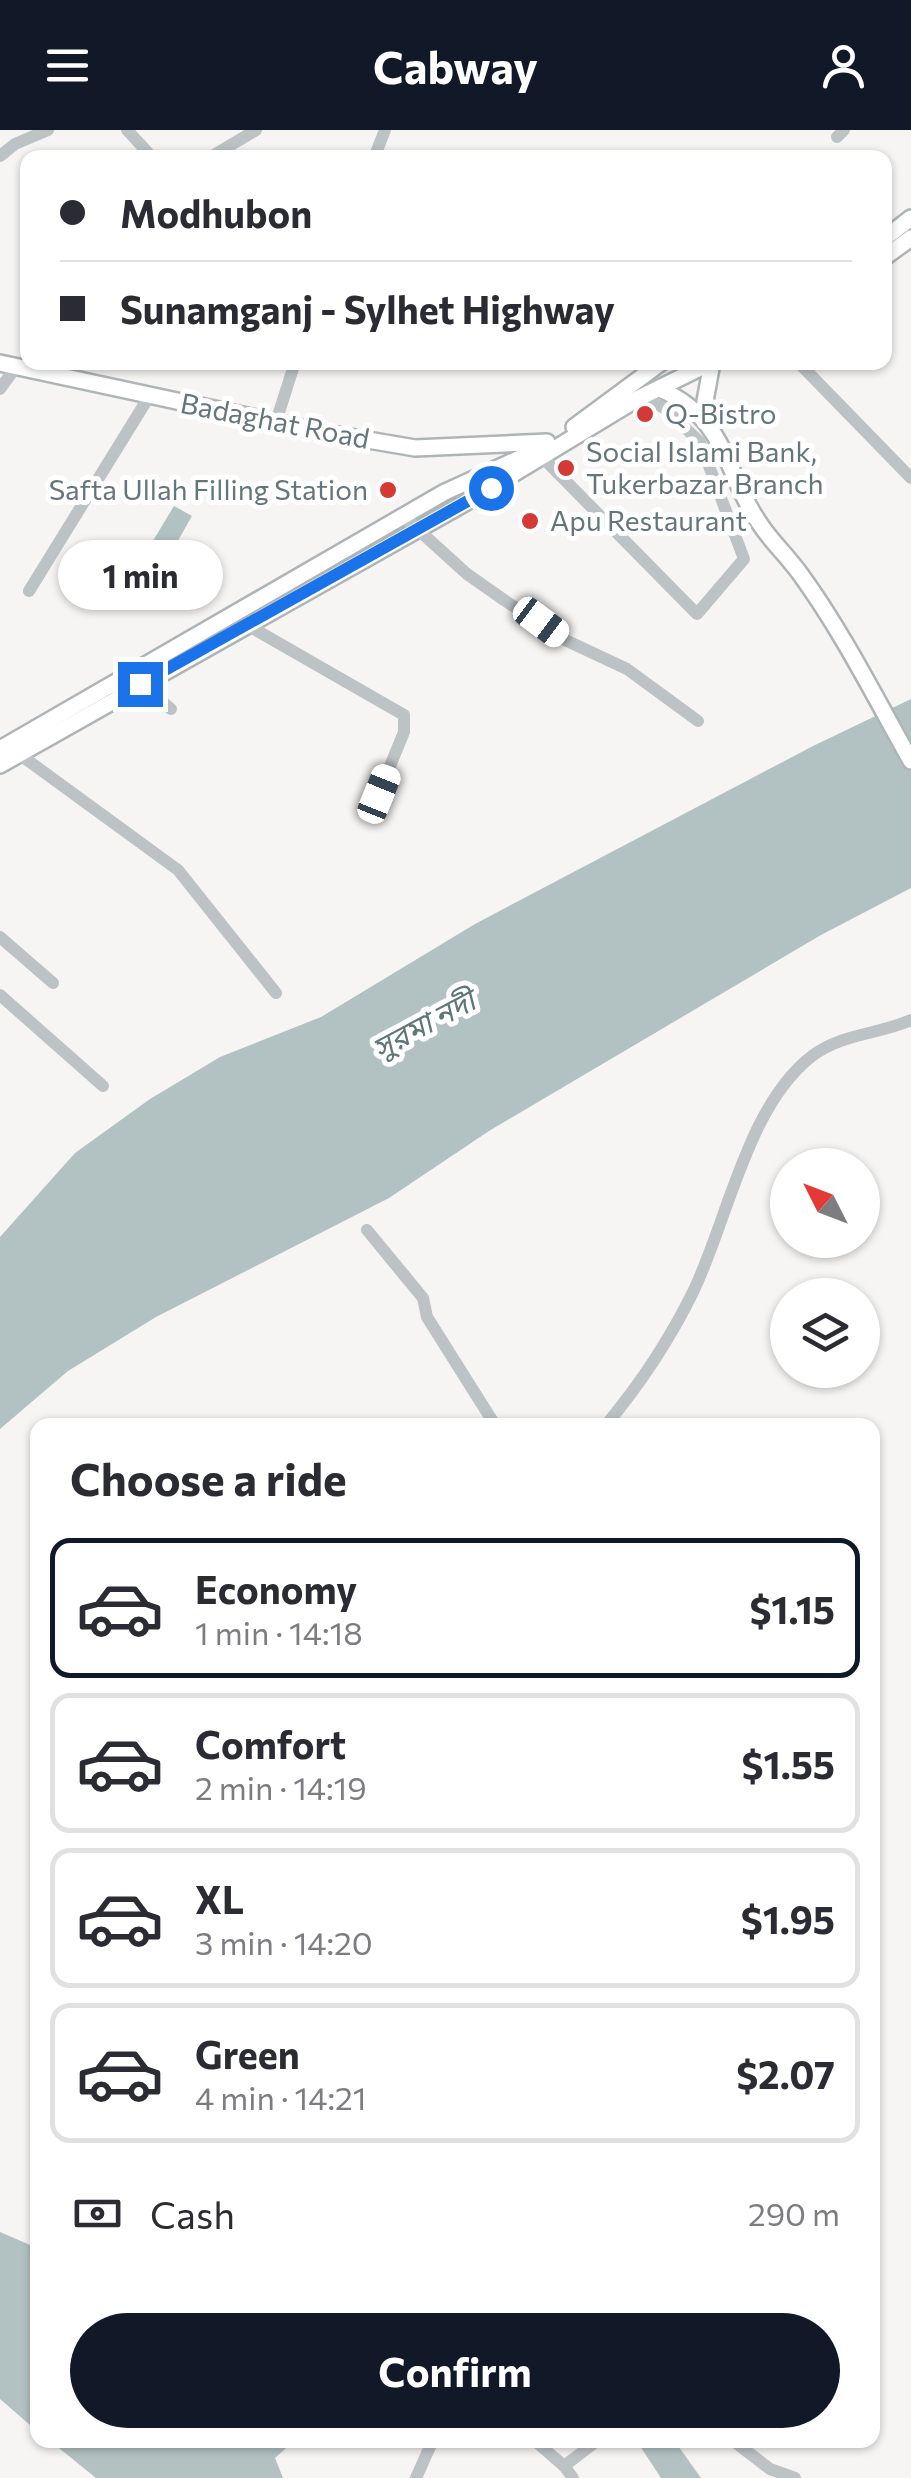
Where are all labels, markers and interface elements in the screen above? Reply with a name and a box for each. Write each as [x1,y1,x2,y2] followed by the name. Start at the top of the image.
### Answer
[40,38,95,93] icon: menu
[373,38,538,93] text: Cabway
[816,38,871,93] icon: person
[120,189,312,236] text: Modhubon
[120,285,615,332] text: Sunamganj - Sylhet Highway
[178,385,372,455] street label: Badaghat Road
[665,396,777,430] place label: Q-Bistro
[634,403,656,425] marker: Q-Bistro
[586,434,824,500] place label: Social Islami Bank, Tukerbazar Branch
[555,457,577,479] marker: Social Islami Bank, Tukerbazar Branch
[469,466,514,511] route start
[49,472,368,506] place label: Safta Ullah Filling Station
[377,479,399,501] marker: Safta Ullah Filling Station
[550,503,747,537] place label: Apu Restaurant
[519,510,541,532] marker: Apu Restaurant
[58,539,222,609] callout: 1 min
[103,555,178,595] text: 1 min
[508,592,574,652] car
[118,662,163,707] route end
[354,761,404,827] car
[365,978,486,1066] water label: সুরমা নদী
[770,1148,880,1258] north arrow
[770,1148,880,1388] map controls
[770,1278,880,1388] button: layers
[70,1450,347,1505] text: Choose a ride
[75,1563,165,1653] icon: car
[195,1565,357,1612] text: Economy
[749,1585,835,1632] text: $1.15
[195,1612,363,1652] text: 1 min · 14:18
[75,1718,165,1808] icon: car
[195,1720,346,1767] text: Comfort
[742,1740,835,1787] text: $1.55
[195,1767,367,1807] text: 2 min · 14:19
[75,1873,165,1963] icon: car
[195,1875,244,1922] text: XL
[741,1895,835,1942] text: $1.95
[195,1922,373,1962] text: 3 min · 14:20
[75,2028,165,2118] icon: car
[195,2030,300,2077] text: Green
[736,2050,835,2097] text: $2.07
[195,2077,366,2117] text: 4 min · 14:21
[70,2186,125,2241] icon: cash
[150,2190,235,2237] text: Cash
[748,2193,840,2233] text: 290 m
[70,2313,840,2428] button: Confirm

